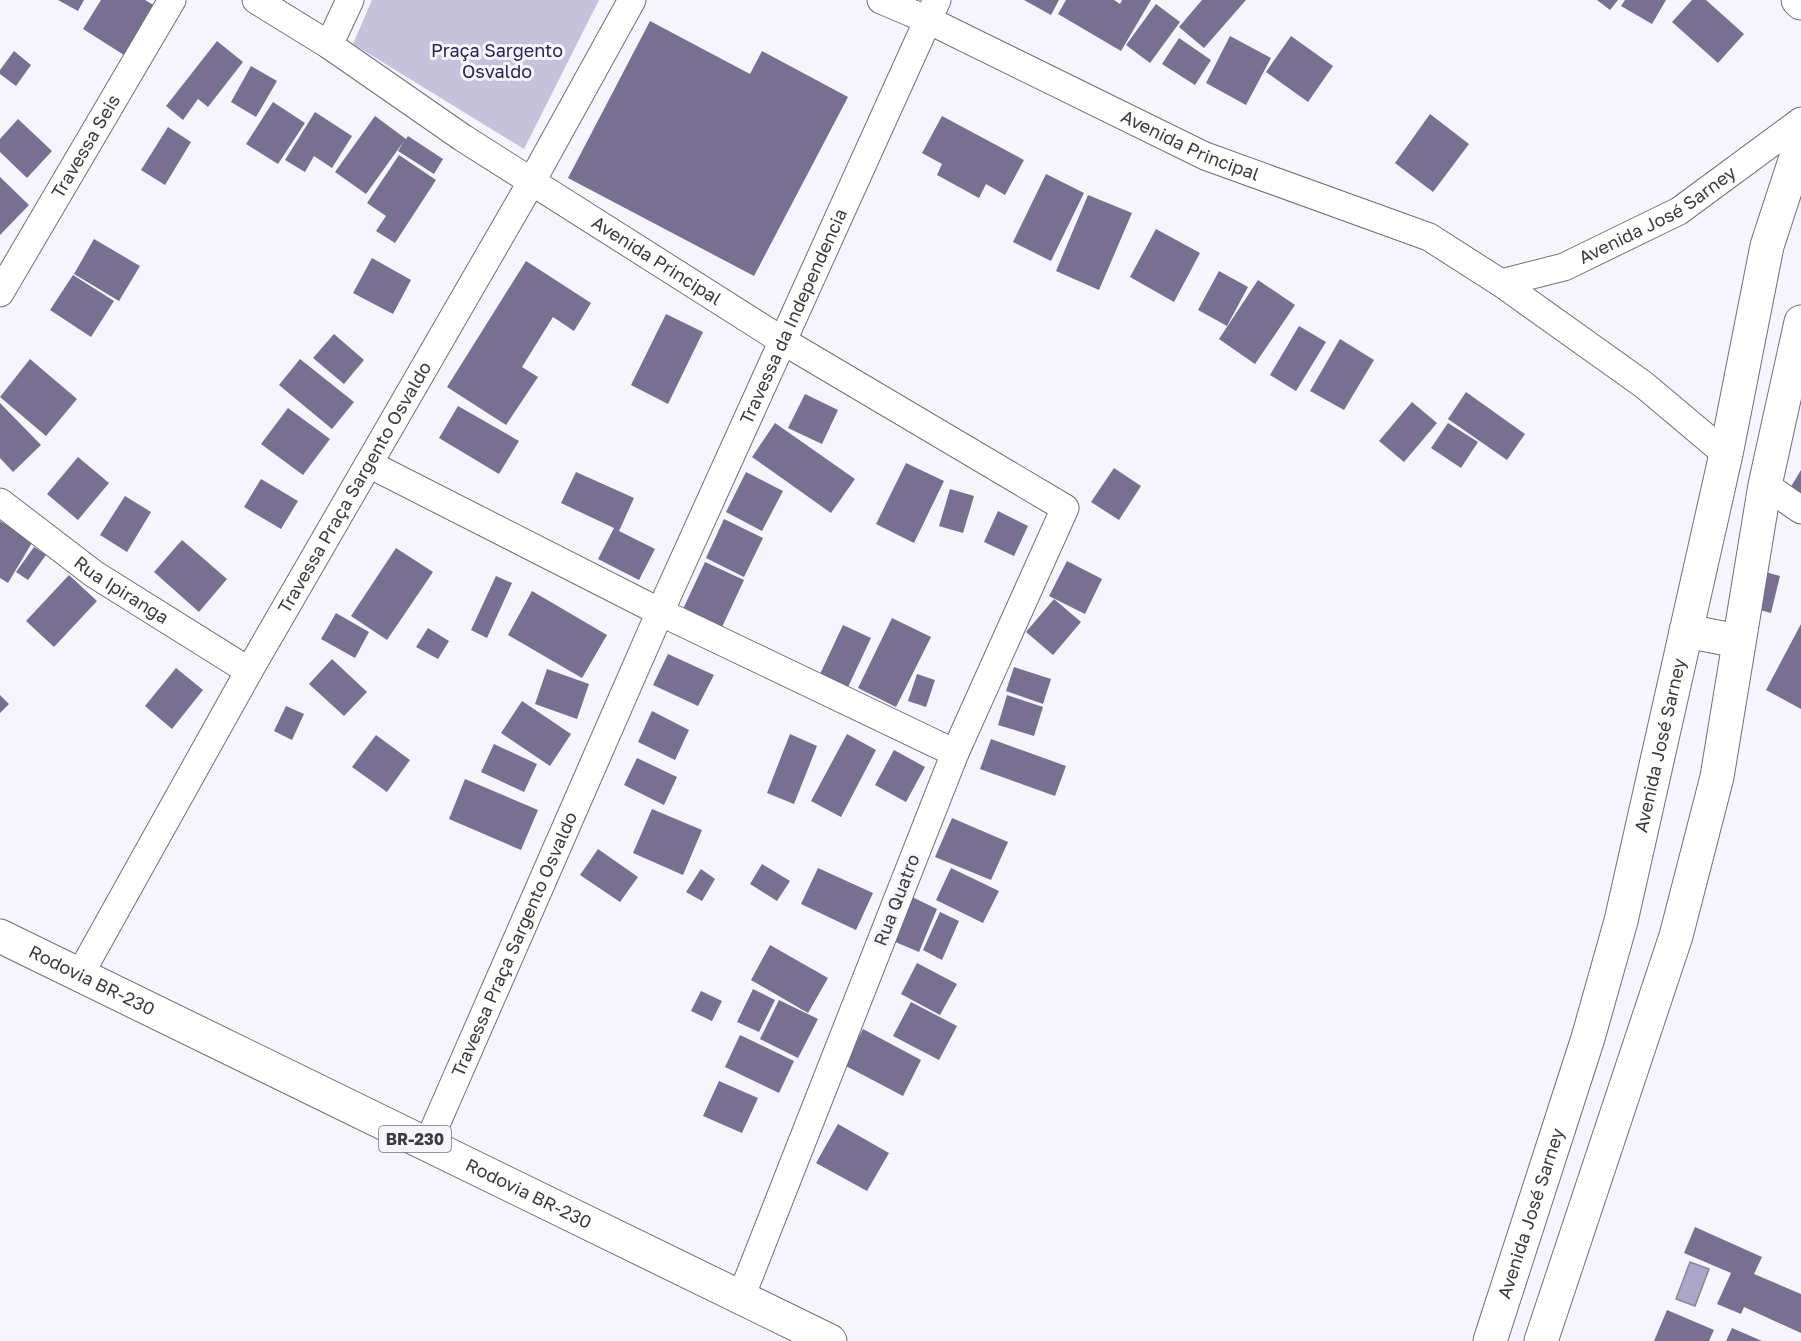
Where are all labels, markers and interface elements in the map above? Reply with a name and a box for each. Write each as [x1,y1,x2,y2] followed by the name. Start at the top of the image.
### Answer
[431,39,563,82] park label: Praça Sargento Osvaldo
[46,90,124,202] street label: Travessa Seis
[1118,105,1263,185] street label: Avenida Principal
[1575,161,1740,268] street label: Avenida José Sarney
[735,205,851,427] street label: Travessa da Independencia
[588,211,726,309] street label: Avenida Principal
[273,357,435,617] street label: Travessa Praça Sargento Osvaldo
[70,551,173,628] street label: Rua Ipiranga
[1629,656,1690,834] street label: Avenida José Sarney
[446,808,581,1080] street label: Travessa Praça Sargento Osvaldo
[869,851,924,949] street label: Rua Quatro
[26,940,159,1020] street label: Rodovia BR-230
[1492,1125,1568,1301] street label: Avenida José Sarney
[379,1126,451,1152] road number: BR-230
[462,1153,595,1233] street label: Rodovia BR-230

